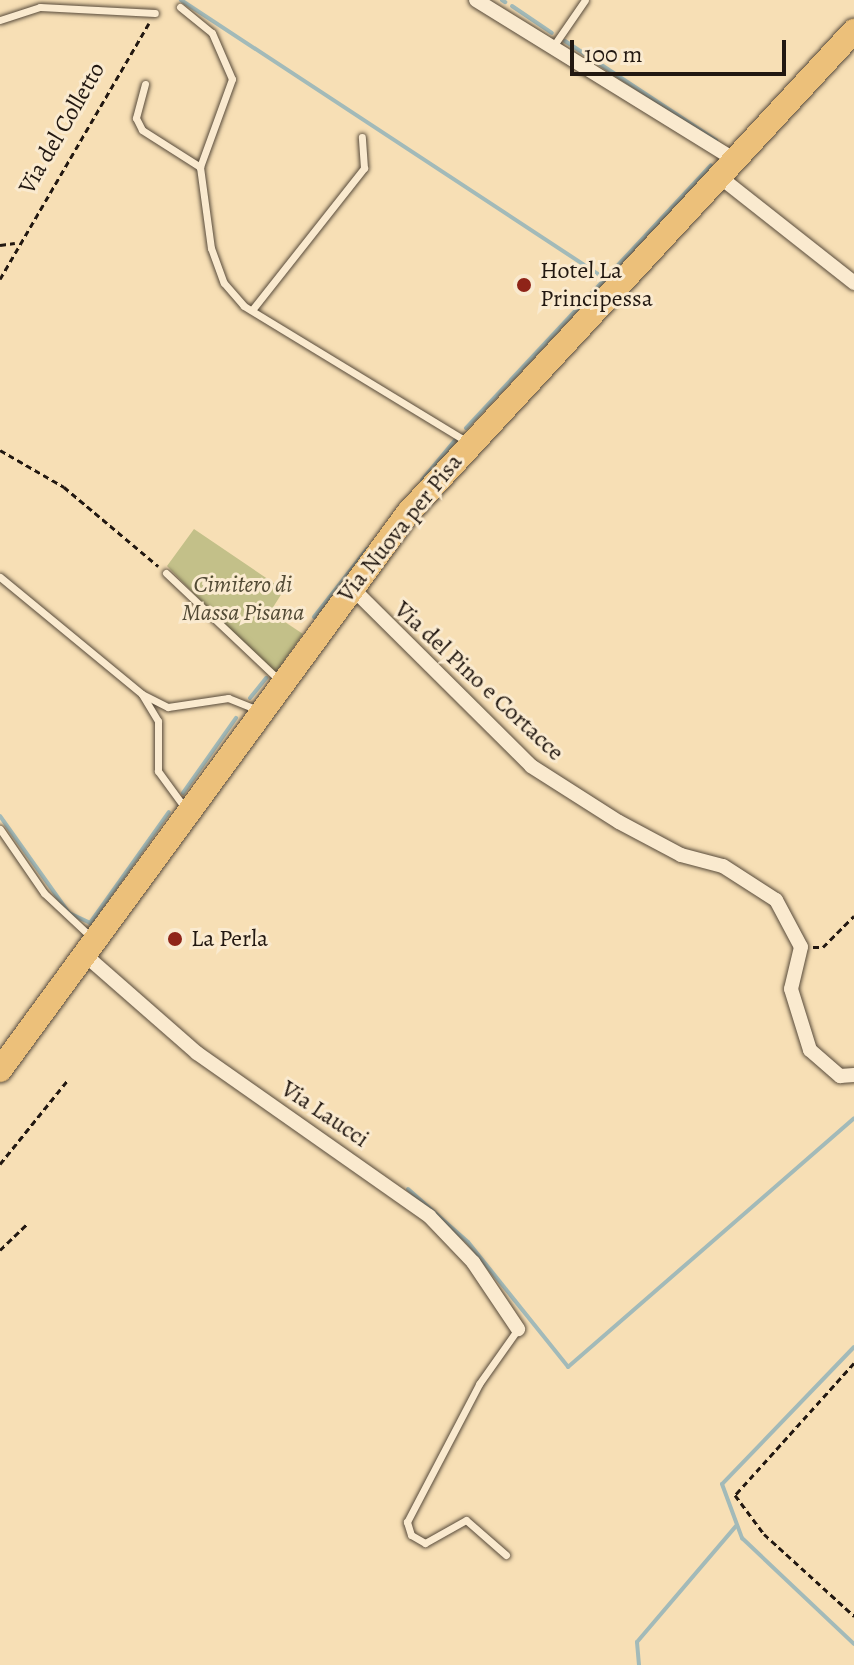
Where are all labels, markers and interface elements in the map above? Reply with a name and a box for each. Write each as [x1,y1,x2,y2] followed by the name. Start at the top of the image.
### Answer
[574,24,790,74] scale bar
[584,38,643,70] text: 100 m
[13,57,111,199] street label: Via del Colletto
[540,257,653,313] place label: Hotel La Principessa
[515,276,533,294] marker: Hotel La Principessa
[331,448,469,608] street label: Via Nuova per Pisa
[182,571,304,627] park label: Cimitero di Massa Pisana
[388,595,570,767] street label: Via del Pino e Cortacce
[191,925,268,953] place label: La Perla
[166,930,184,948] marker: La Perla
[276,1074,374,1154] street label: Via Laucci

